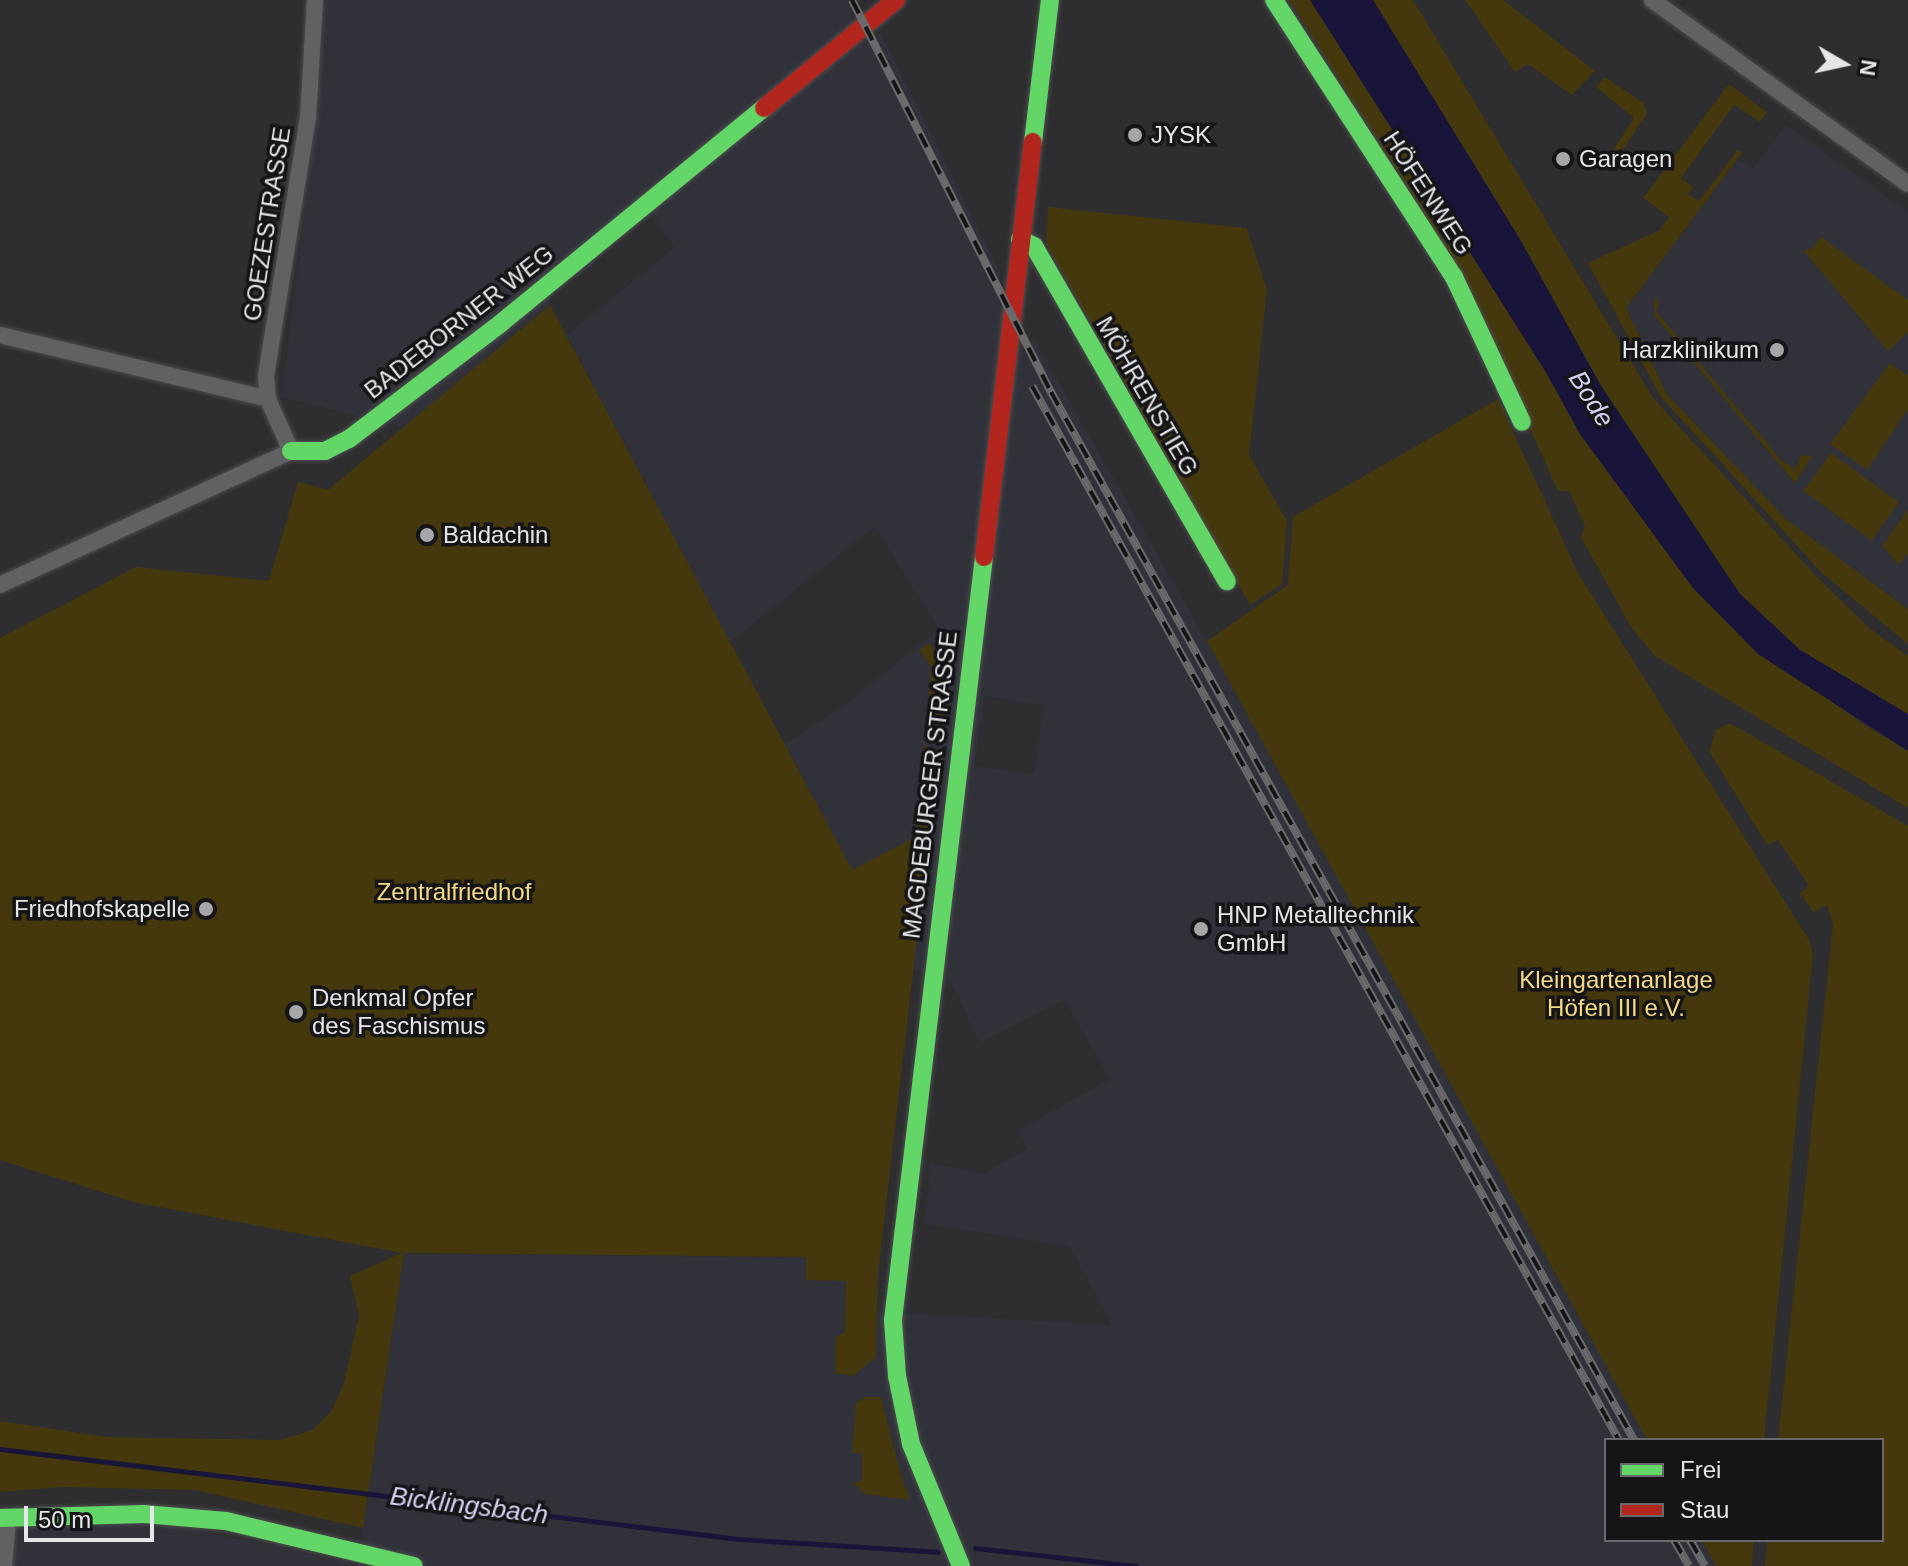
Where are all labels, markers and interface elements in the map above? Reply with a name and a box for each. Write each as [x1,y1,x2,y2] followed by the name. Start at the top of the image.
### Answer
[1804,24,1884,104] north arrow
[1855,58,1882,78] text: N
[1151,121,1211,149] place label: JYSK
[237,125,297,323] street label: GOEZESTRASSE
[1126,126,1144,144] marker: JYSK
[1377,126,1479,260] street label: HÖFENWEG
[1579,145,1672,173] place label: Garagen
[1554,150,1572,168] marker: Garagen
[359,239,559,405] street label: BADEBORNER WEG
[1090,311,1204,481] street label: MÖHRENSTIEG
[1622,336,1759,364] place label: Harzklinikum
[1766,339,1788,361] marker: Harzklinikum
[1562,365,1620,433] water label: Bode
[443,521,548,549] place label: Baldachin
[418,526,436,544] marker: Baldachin
[897,630,963,940] street label: MAGDEBURGER STRASSE
[377,878,531,906] park label: Zentralfriedhof
[14,895,190,923] place label: Friedhofskapelle
[197,900,215,918] marker: Friedhofskapelle
[1217,901,1414,957] place label: HNP Metalltechnik GmbH
[1192,920,1210,938] marker: HNP Metalltechnik GmbH
[1519,966,1713,1022] park label: Kleingartenanlage Höfen III e.V.
[312,984,485,1040] place label: Denkmal Opfer des Faschismus
[287,1003,305,1021] marker: Denkmal Opfer des Faschismus
[1604,1438,1884,1542] legend
[1680,1456,1721,1483] text: Frei
[388,1481,550,1531] water label: Bicklingsbach
[28,1490,158,1540] scale bar
[1680,1496,1729,1523] text: Stau
[38,1506,91,1533] text: 50 m

